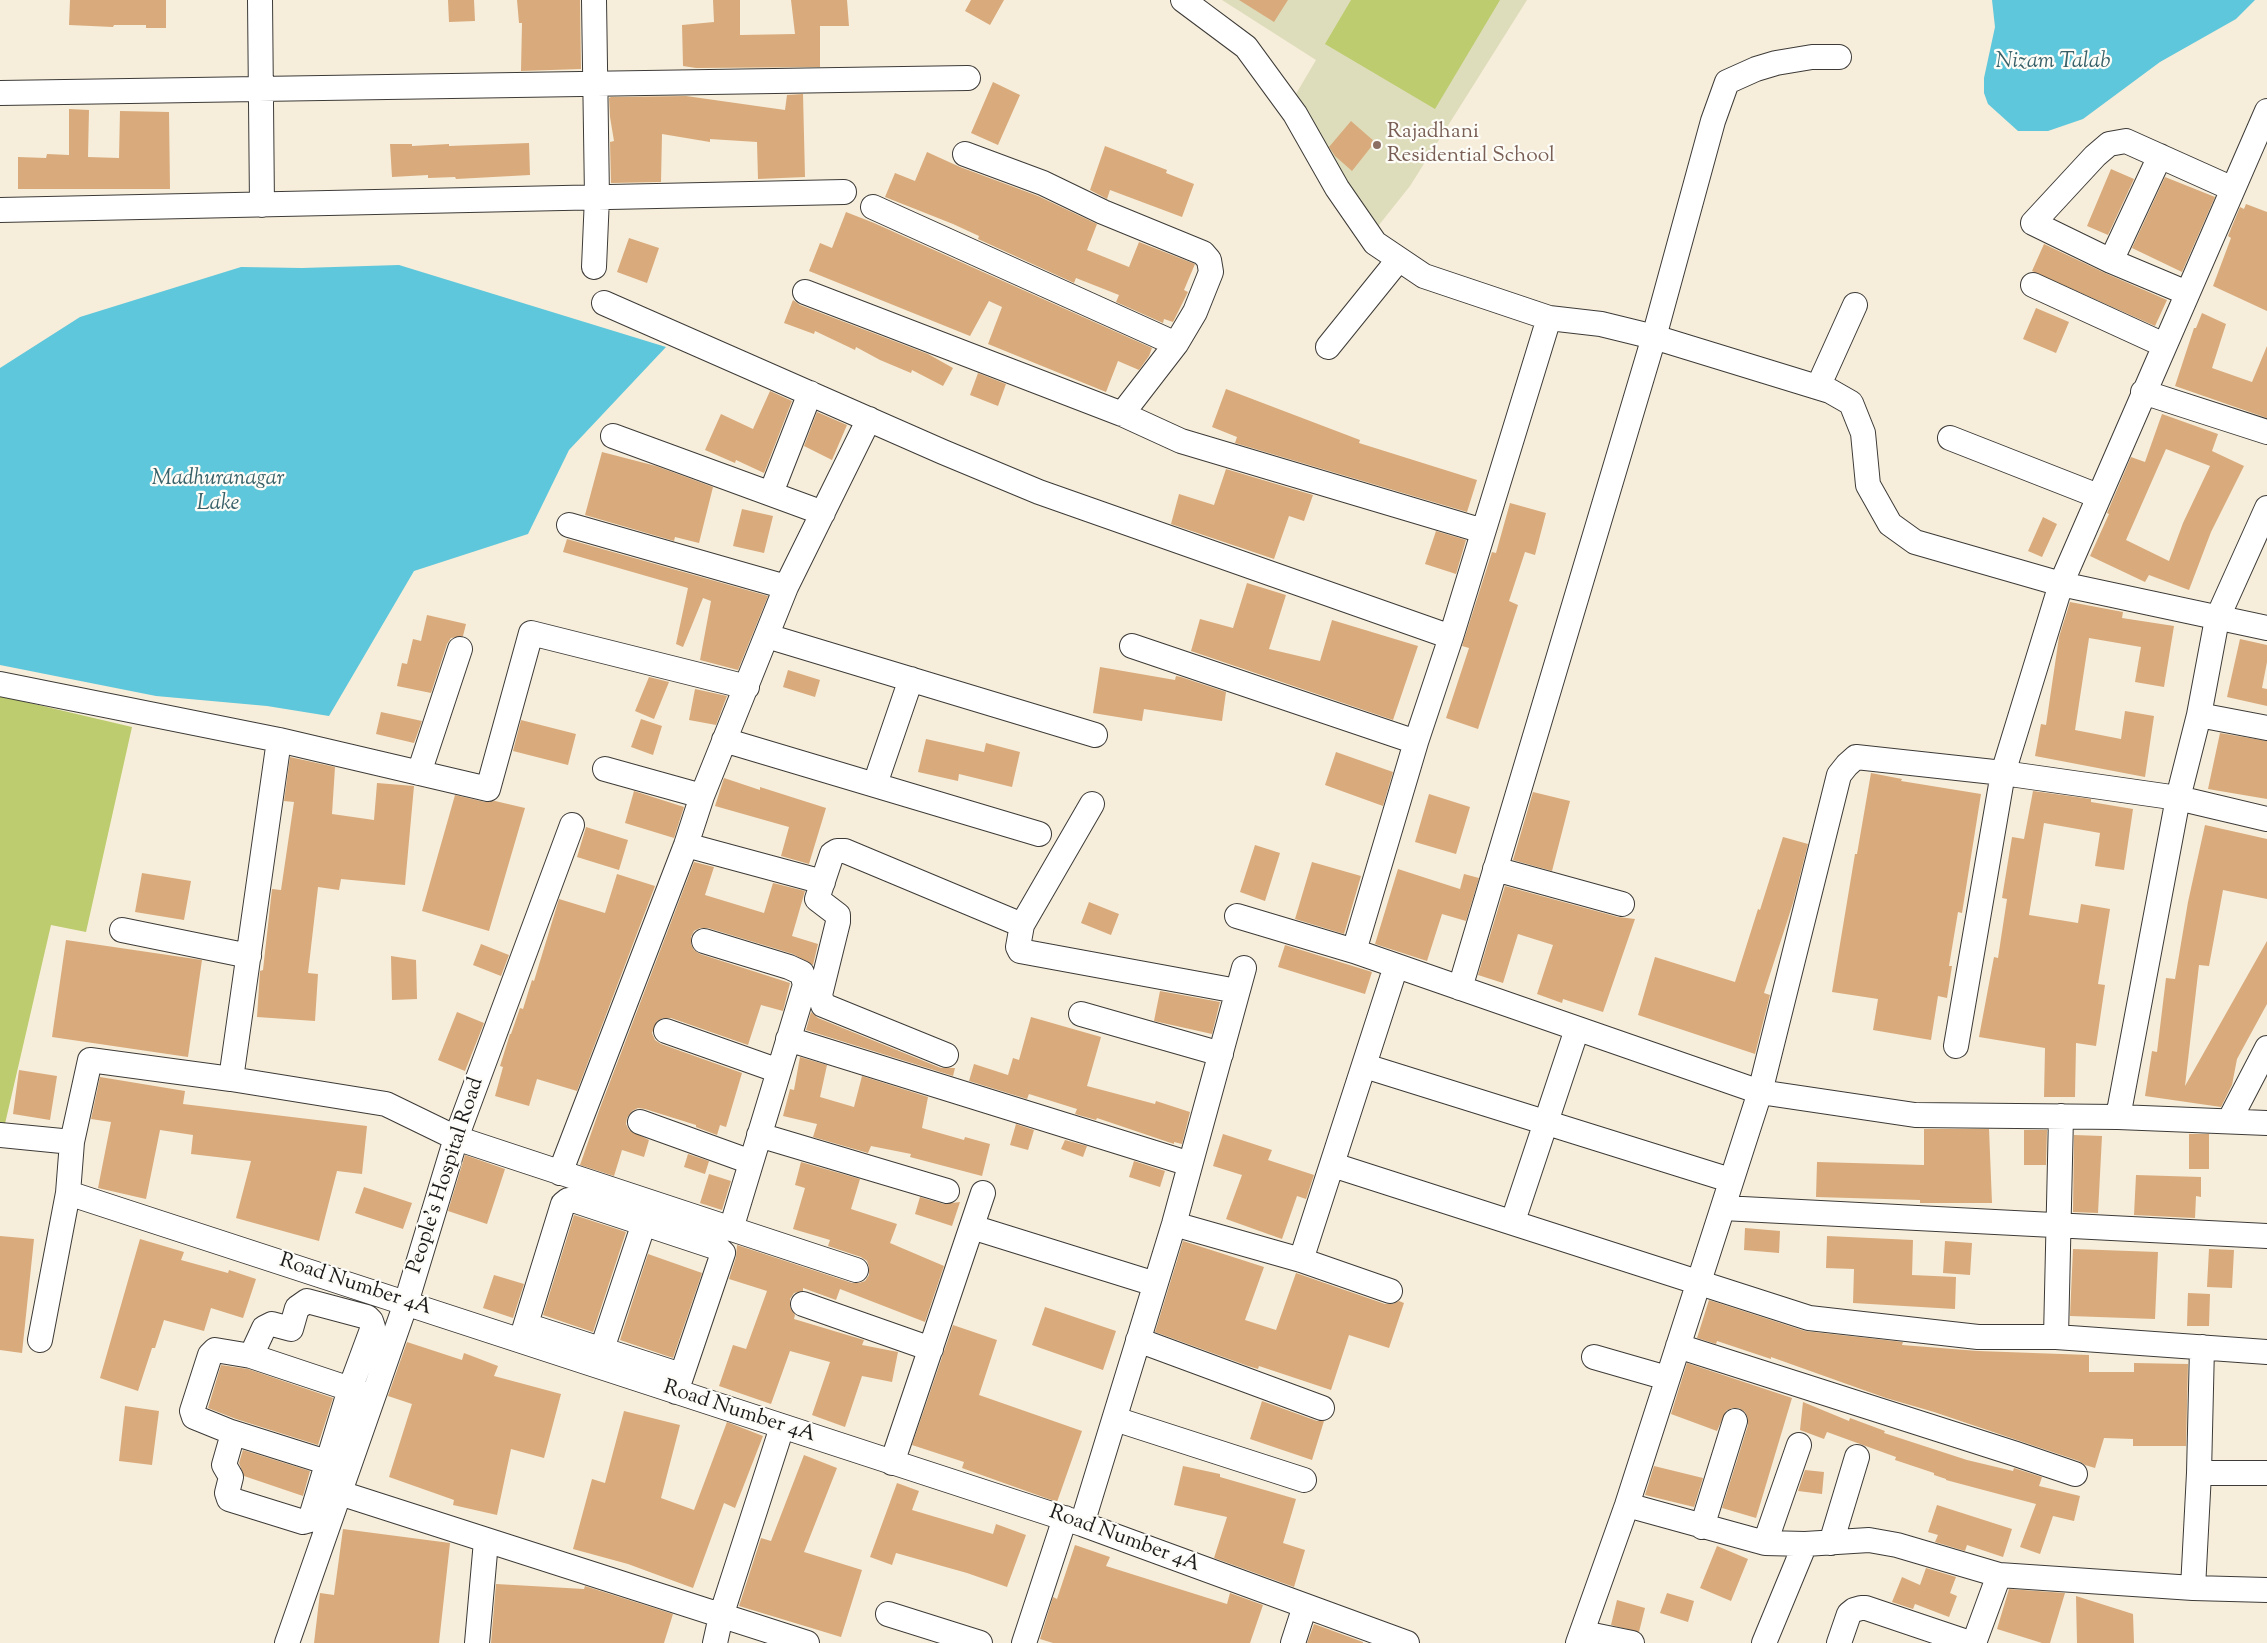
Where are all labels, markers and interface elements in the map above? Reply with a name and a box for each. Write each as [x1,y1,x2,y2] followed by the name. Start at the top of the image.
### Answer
[1995,50,2111,76] water label: Nizam Talab
[1387,120,1555,170] place label: Rajadhani Residential School
[1371,139,1383,151] marker: Rajadhani Residential School
[152,467,284,518] water label: Madhuranagar Lake
[403,1075,491,1277] street label: People's Hospital Road
[276,1249,434,1323] street label: Road Number 4A
[660,1376,818,1450] street label: Road Number 4A
[1045,1501,1203,1579] street label: Road Number 4A

